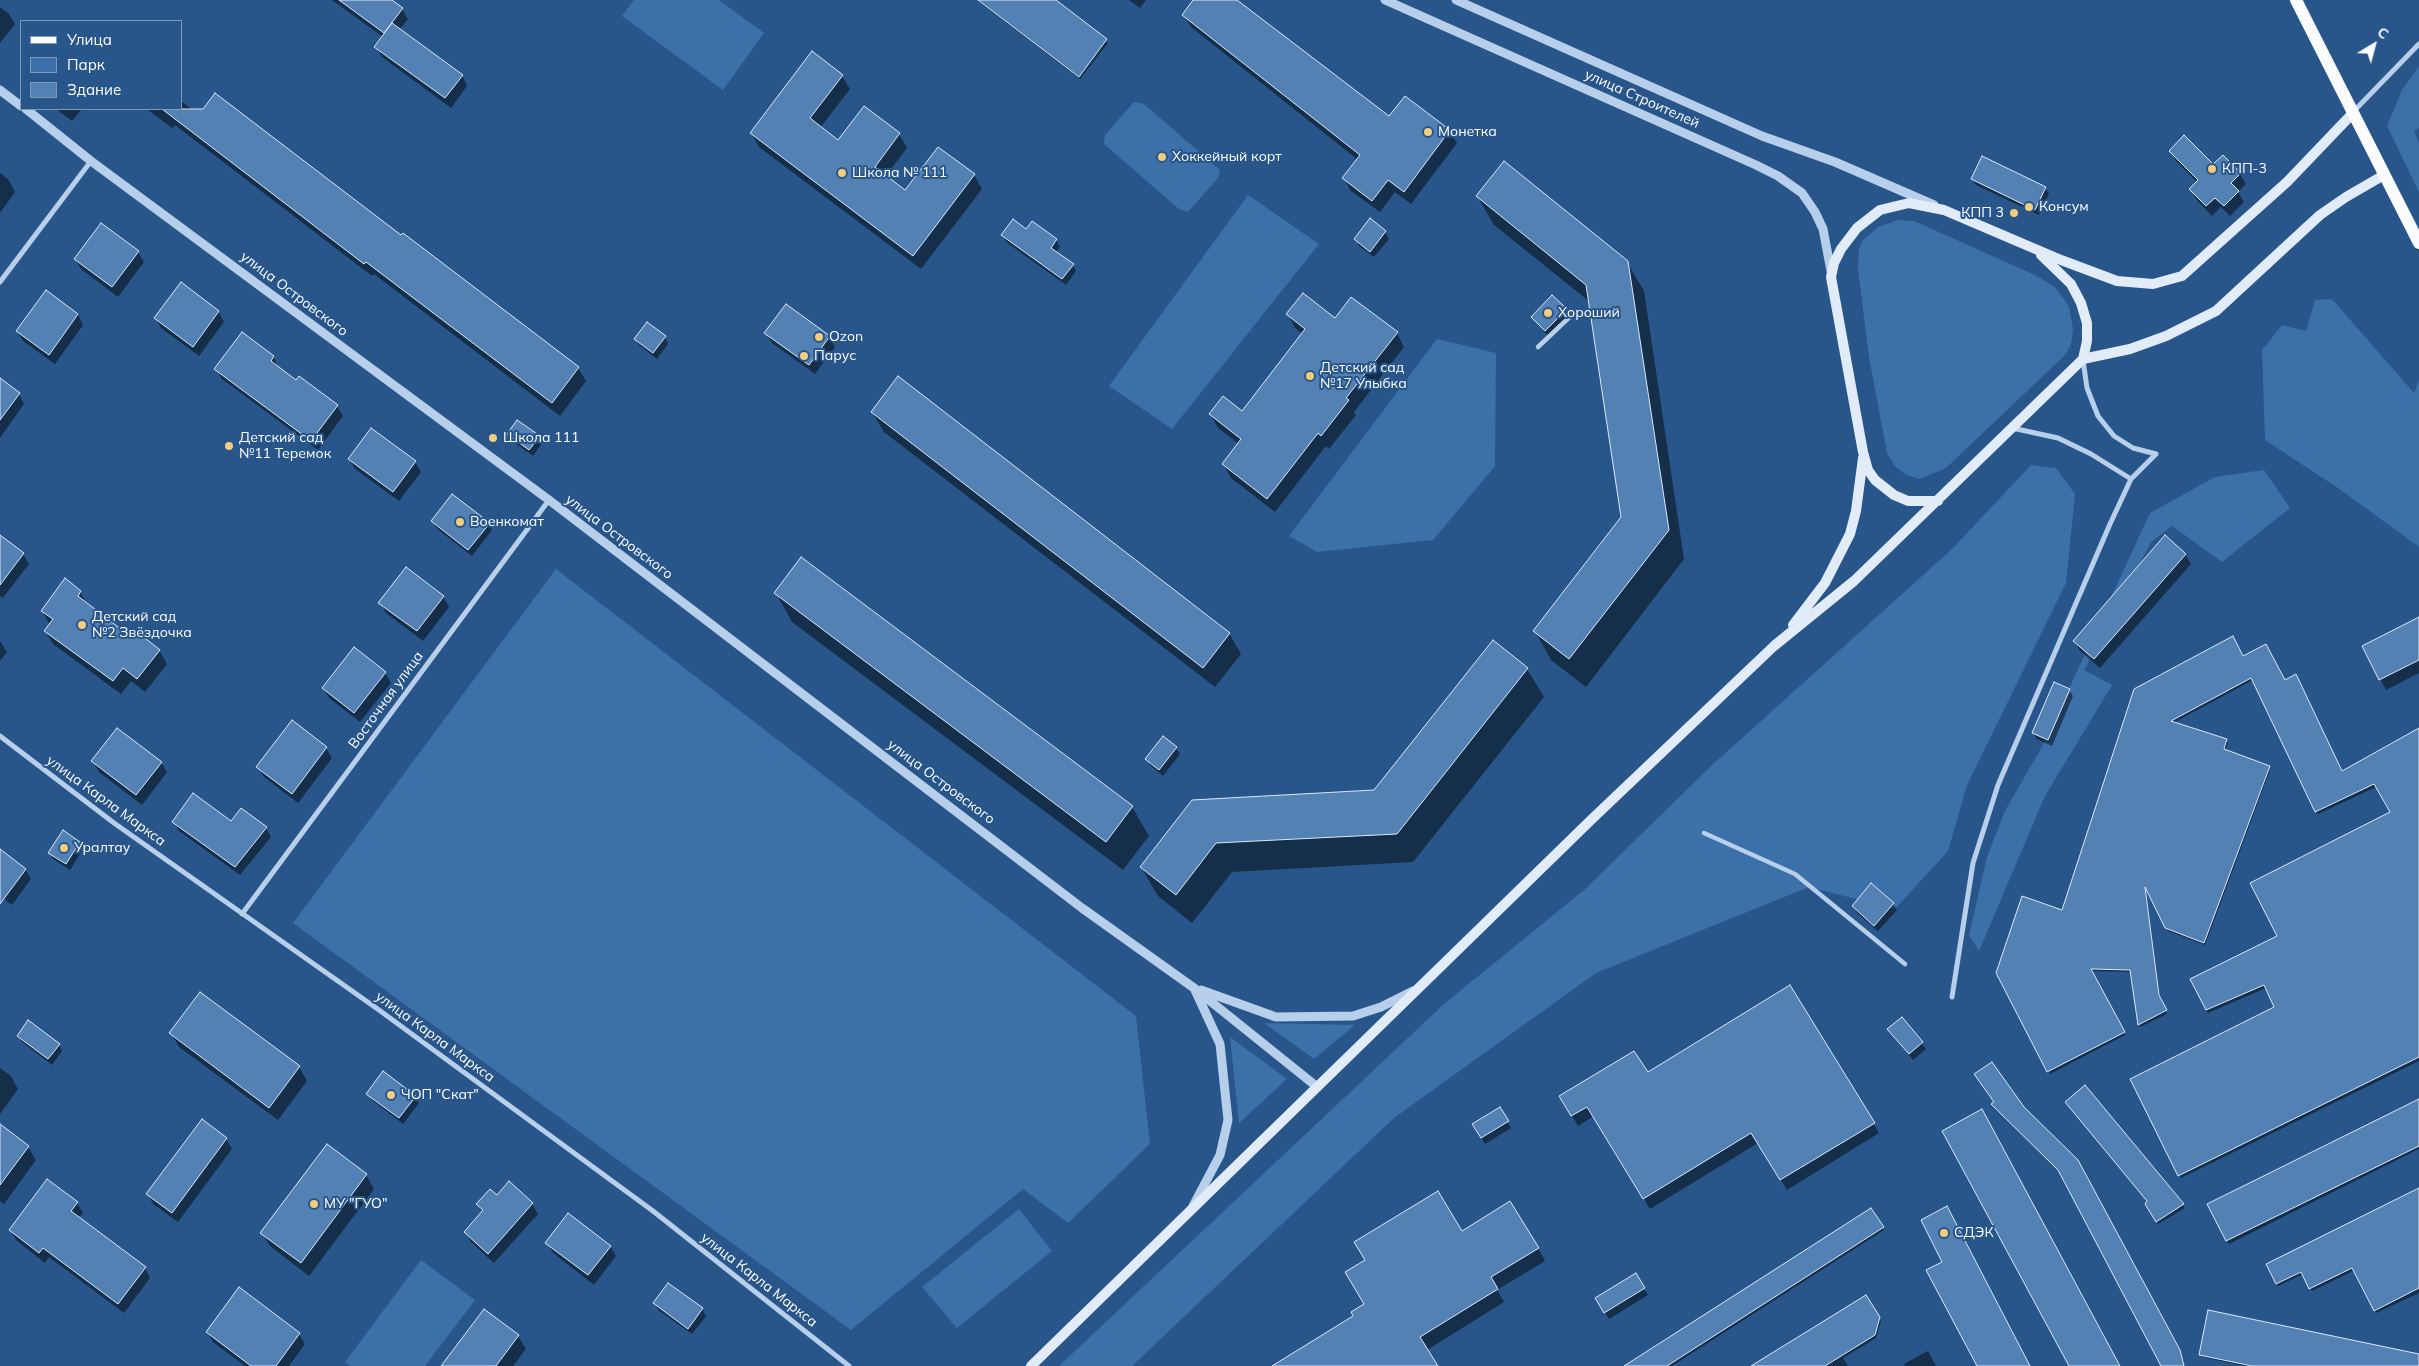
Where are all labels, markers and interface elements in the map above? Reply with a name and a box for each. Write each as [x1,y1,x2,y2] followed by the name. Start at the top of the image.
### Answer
[20,20,182,110] legend
[2349,20,2399,70] north arrow
[2374,23,2392,43] text: С
[67,30,112,49] text: Улица
[67,55,105,74] text: Парк
[1582,66,1702,132] street label: улица Строителей
[67,80,121,99] text: Здание
[1438,124,1497,140] place label: Монетка
[1422,126,1434,138] marker: Монетка
[1172,149,1282,165] place label: Хоккейный корт
[1156,151,1168,163] marker: Хоккейный корт
[2222,161,2267,177] place label: КПП-3
[2206,163,2218,175] marker: КПП-3
[852,165,947,181] place label: Школа № 111
[836,167,848,179] marker: Школа № 111
[2039,199,2089,215] place label: Консум
[2023,201,2035,213] marker: Консум
[1961,205,2004,221] place label: КПП 3
[2008,207,2020,219] marker: КПП 3
[237,248,351,340] street label: улица Островского
[1558,305,1620,321] place label: Хороший
[1542,307,1554,319] marker: Хороший
[829,329,863,345] place label: Ozon
[813,331,825,343] marker: Ozon
[814,348,856,364] place label: Парус
[798,350,810,362] marker: Парус
[1320,360,1407,392] place label: Детский сад №17 Улыбка
[1304,370,1316,382] marker: Детский сад №17 Улыбка
[239,430,331,462] place label: Детский сад №11 Теремок
[503,430,579,446] place label: Школа 111
[487,432,499,444] marker: Школа 111
[223,440,235,452] marker: Детский сад №11 Теремок
[562,491,676,583] street label: улица Островского
[470,514,544,530] place label: Военкомат
[454,516,466,528] marker: Военкомат
[92,609,192,642] place label: Детский сад №2 Звёздочка
[76,619,88,631] marker: Детский сад №2 Звёздочка
[345,648,427,752] street label: Восточная улица
[884,736,998,828] street label: улица Островского
[43,752,169,850] street label: улица Карла Маркса
[74,840,130,856] place label: Уралтау
[58,842,70,854] marker: Уралтау
[372,988,498,1086] street label: улица Карла Маркса
[401,1087,479,1103] place label: ЧОП "Скат"
[385,1089,397,1101] marker: ЧОП "Скат"
[324,1196,387,1212] place label: МУ "ГУО"
[308,1198,320,1210] marker: МУ "ГУО"
[1954,1225,1994,1241] place label: СДЭК
[1938,1227,1950,1239] marker: СДЭК
[697,1229,821,1331] street label: улица Карла Маркса

